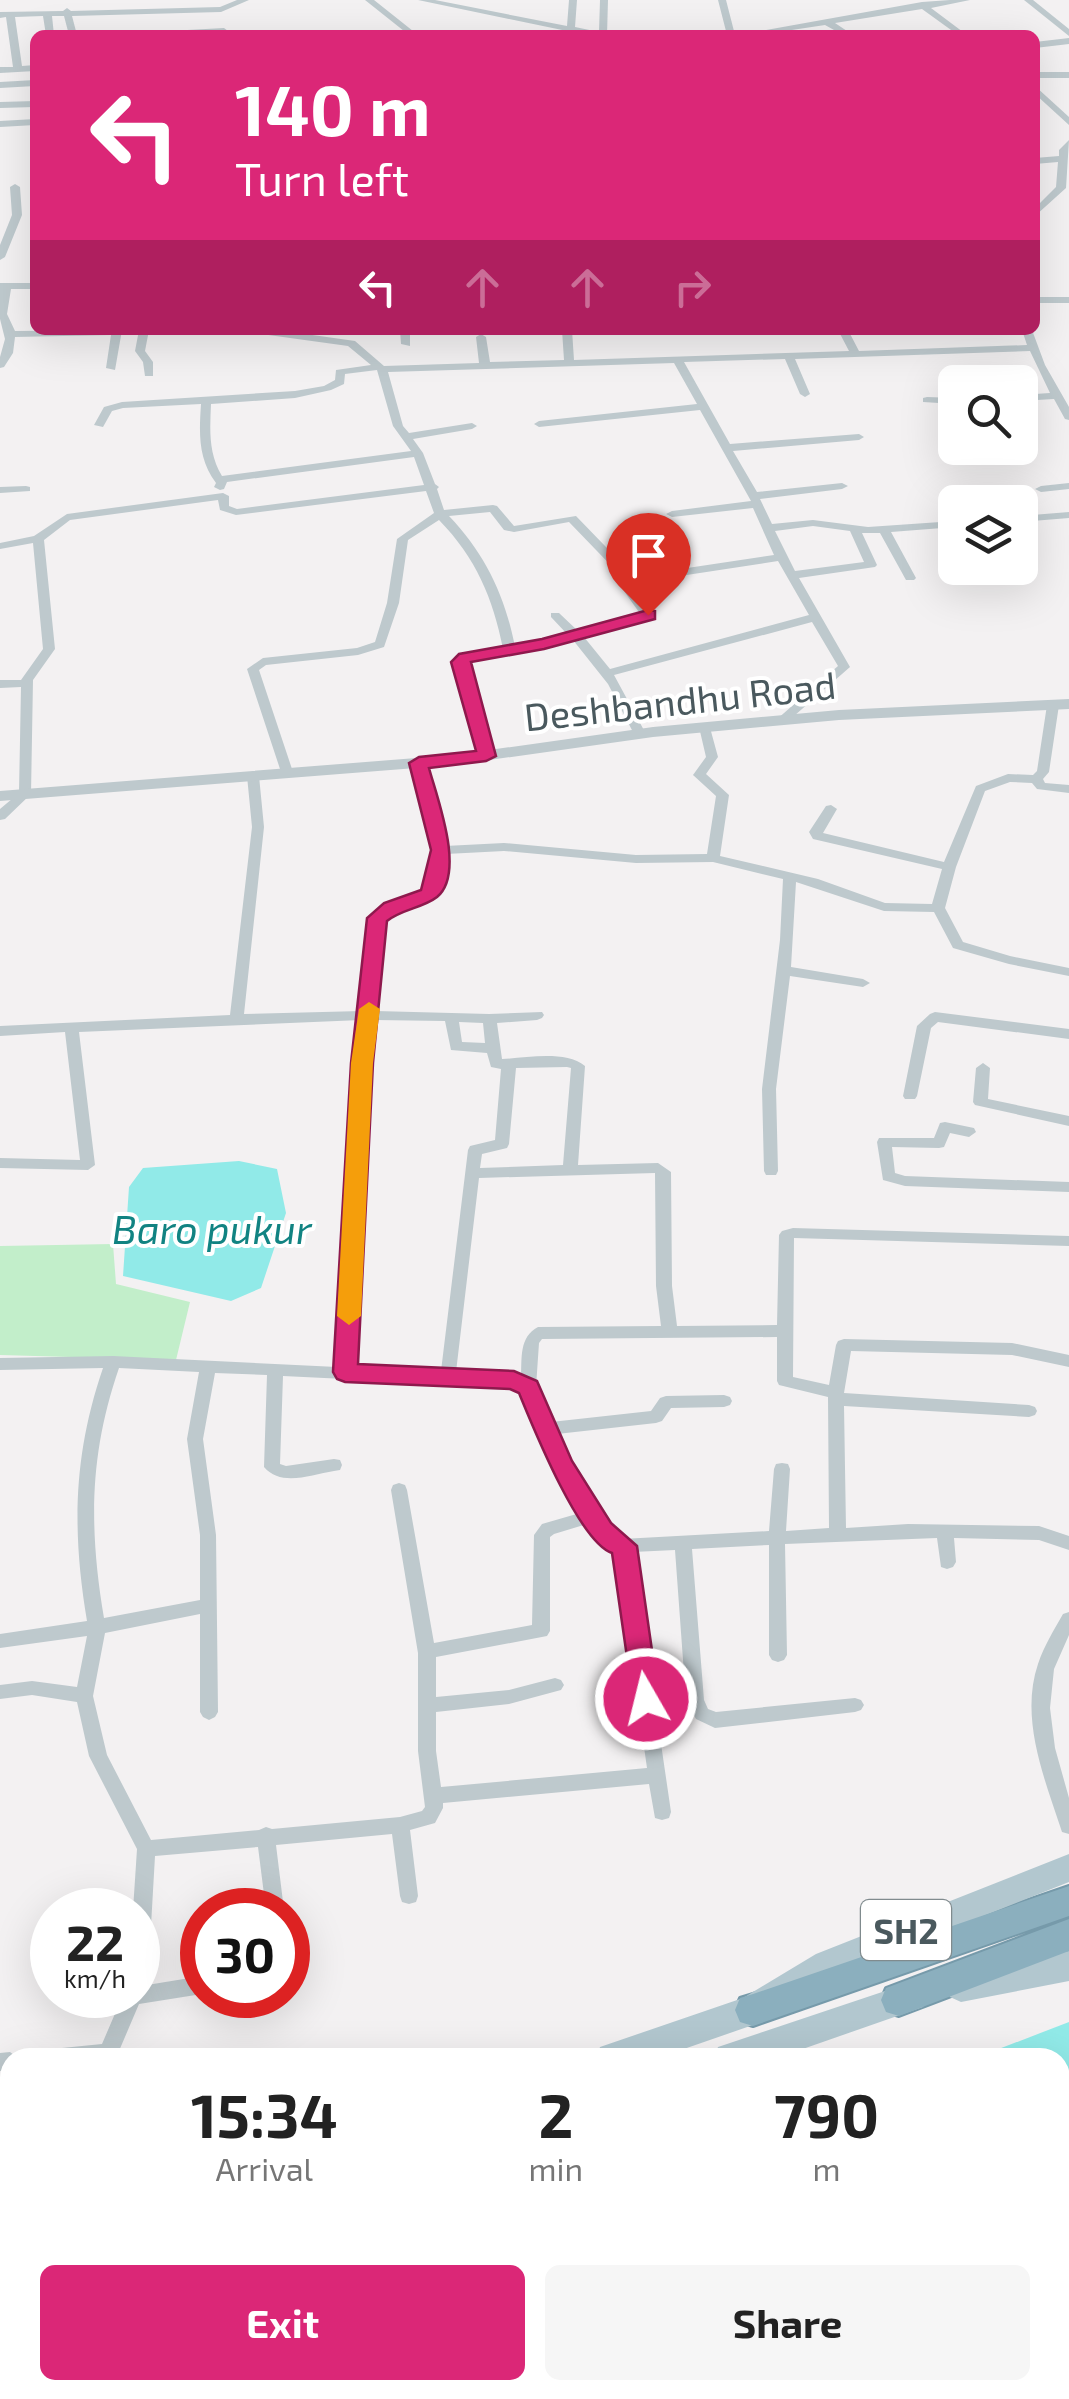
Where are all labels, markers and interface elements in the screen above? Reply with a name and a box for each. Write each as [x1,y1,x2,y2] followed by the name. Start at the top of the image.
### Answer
[235,66,431,150] text: 140 m
[70,70,200,200] icon: left
[235,151,409,205] text: Turn left
[350,260,405,315] icon: left
[455,260,510,315] icon: ahead
[560,260,615,315] icon: ahead
[665,260,720,315] icon: right
[938,365,1038,585] map controls
[938,365,1038,465] button: search
[938,485,1038,585] button: layers
[606,513,691,616] pin
[621,528,676,583] icon: arrive
[522,661,838,739] street label: Deshbandhu Road
[112,1204,313,1252] water label: Baro pukur
[594,1647,698,1751] position arrow
[180,1888,310,2018] speed limit sign: 30
[861,1900,951,1960] road number: SH2
[66,1911,124,1971] text: 22
[64,1963,126,1993] text: km/h
[191,2078,338,2150] text: 15:34
[538,2078,573,2150] text: 2
[774,2078,879,2150] text: 790
[216,2149,313,2187] text: Arrival
[529,2149,583,2187] text: min
[813,2149,841,2187] text: m
[40,2265,525,2380] button: Exit
[545,2265,1030,2380] button: Share

